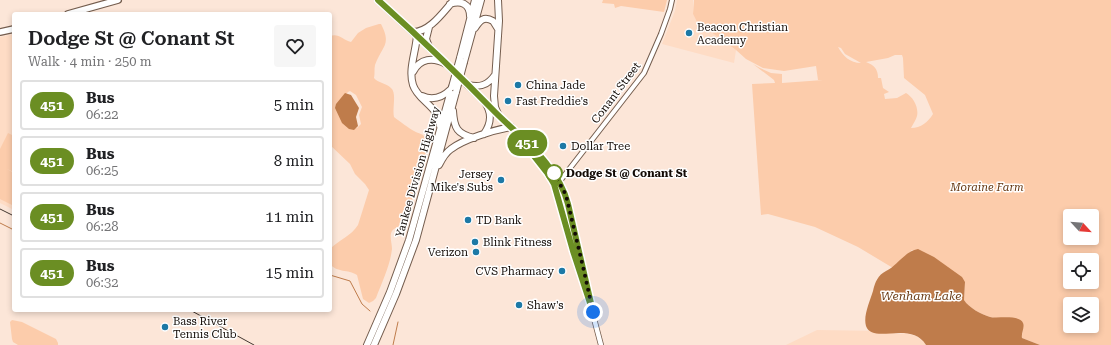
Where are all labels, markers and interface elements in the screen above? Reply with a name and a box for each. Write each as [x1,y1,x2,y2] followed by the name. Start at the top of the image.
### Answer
[697,21,788,47] place label: Beacon Christian Academy
[274,25,316,67] button: heart
[28,27,234,50] text: Dodge St @ Conant St
[684,28,694,38] marker: Beacon Christian Academy
[28,54,152,69] text: Walk · 4 min · 250 m
[589,60,643,126] street label: Conant Street
[526,79,585,92] place label: China Jade
[513,80,523,90] marker: China Jade
[86,89,114,107] text: Bus
[516,95,588,108] place label: Fast Freddie's
[274,96,314,114] text: 5 min
[503,96,513,106] marker: Fast Freddie's
[40,97,64,113] text: 451
[393,105,443,239] street label: Yankee Division Highway
[86,107,118,122] text: 06:22
[504,130,550,156] line badge: 451
[515,135,539,151] text: 451
[571,140,630,153] place label: Dollar Tree
[558,141,568,151] marker: Dollar Tree
[86,145,114,163] text: Bus
[274,152,314,170] text: 8 min
[40,153,64,169] text: 451
[86,163,118,178] text: 06:25
[545,164,563,182] marker: Dodge St @ Conant St
[566,167,688,180] place label: Dodge St @ Conant St
[430,168,493,194] place label: Jersey Mike's Subs
[496,175,506,185] marker: Jersey Mike's Subs
[949,181,1024,194] park label: Moraine Farm
[86,201,114,219] text: Bus
[265,208,314,226] text: 11 min
[40,209,64,225] text: 451
[1063,209,1099,245] north arrow
[1063,209,1099,333] map controls
[476,214,522,227] place label: TD Bank
[463,215,473,225] marker: TD Bank
[86,219,118,234] text: 06:28
[483,236,552,249] place label: Blink Fitness
[470,237,480,247] marker: Blink Fitness
[428,246,468,259] place label: Verizon
[471,247,481,257] marker: Verizon
[1063,253,1099,289] button: locate
[86,257,114,275] text: Bus
[265,264,314,282] text: 15 min
[40,265,64,281] text: 451
[476,265,554,278] place label: CVS Pharmacy
[557,266,567,276] marker: CVS Pharmacy
[86,275,118,290] text: 06:32
[881,289,961,303] water label: Wenham Lake
[1063,297,1099,333] button: layers
[527,299,564,312] place label: Shaw's
[514,300,524,310] marker: Shaw's
[583,302,603,322] your location
[173,315,237,341] place label: Bass River Tennis Club
[160,322,170,332] marker: Bass River Tennis Club

